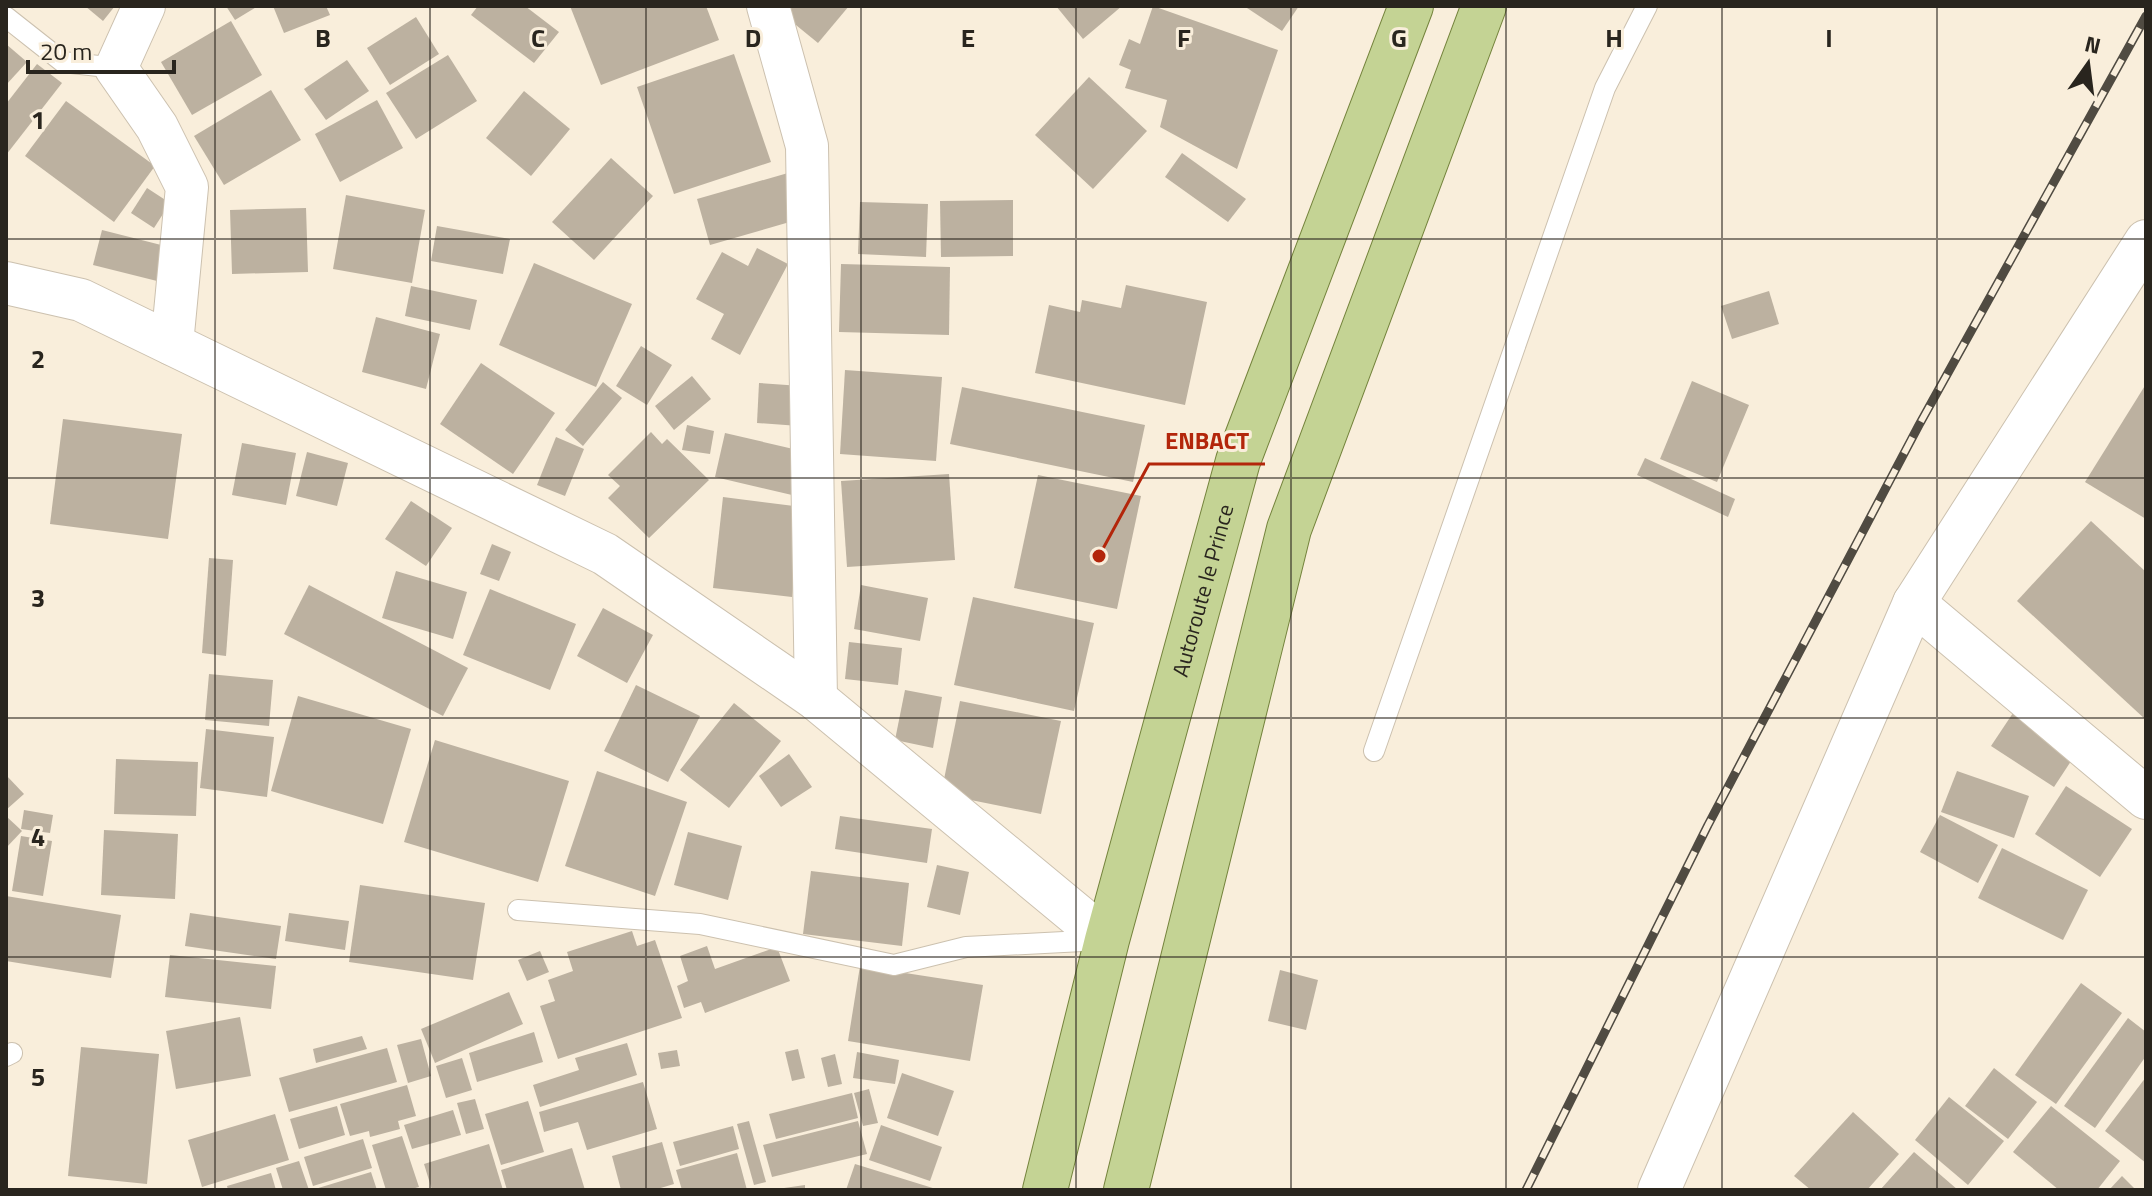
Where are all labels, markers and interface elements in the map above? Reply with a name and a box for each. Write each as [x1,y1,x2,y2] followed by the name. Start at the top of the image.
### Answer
[315,18,331,57] text: B
[531,18,545,57] text: C
[745,18,761,57] text: D
[961,18,975,57] text: E
[1177,18,1191,57] text: F
[1391,18,1407,57] text: G
[1605,18,1623,57] text: H
[1825,18,1833,57] text: I
[28,24,174,74] scale bar
[2048,24,2128,104] north arrow
[2081,26,2104,63] text: N
[40,33,92,69] text: 20 m
[31,100,45,139] text: 1
[31,339,45,378] text: 2
[1149,416,1265,464] callout: ENBACT
[1165,422,1249,458] text: ENBACT
[1163,500,1242,681] street label: Autoroute le Prince
[31,578,45,617] text: 3
[31,817,45,856] text: 4
[31,1057,45,1096] text: 5

